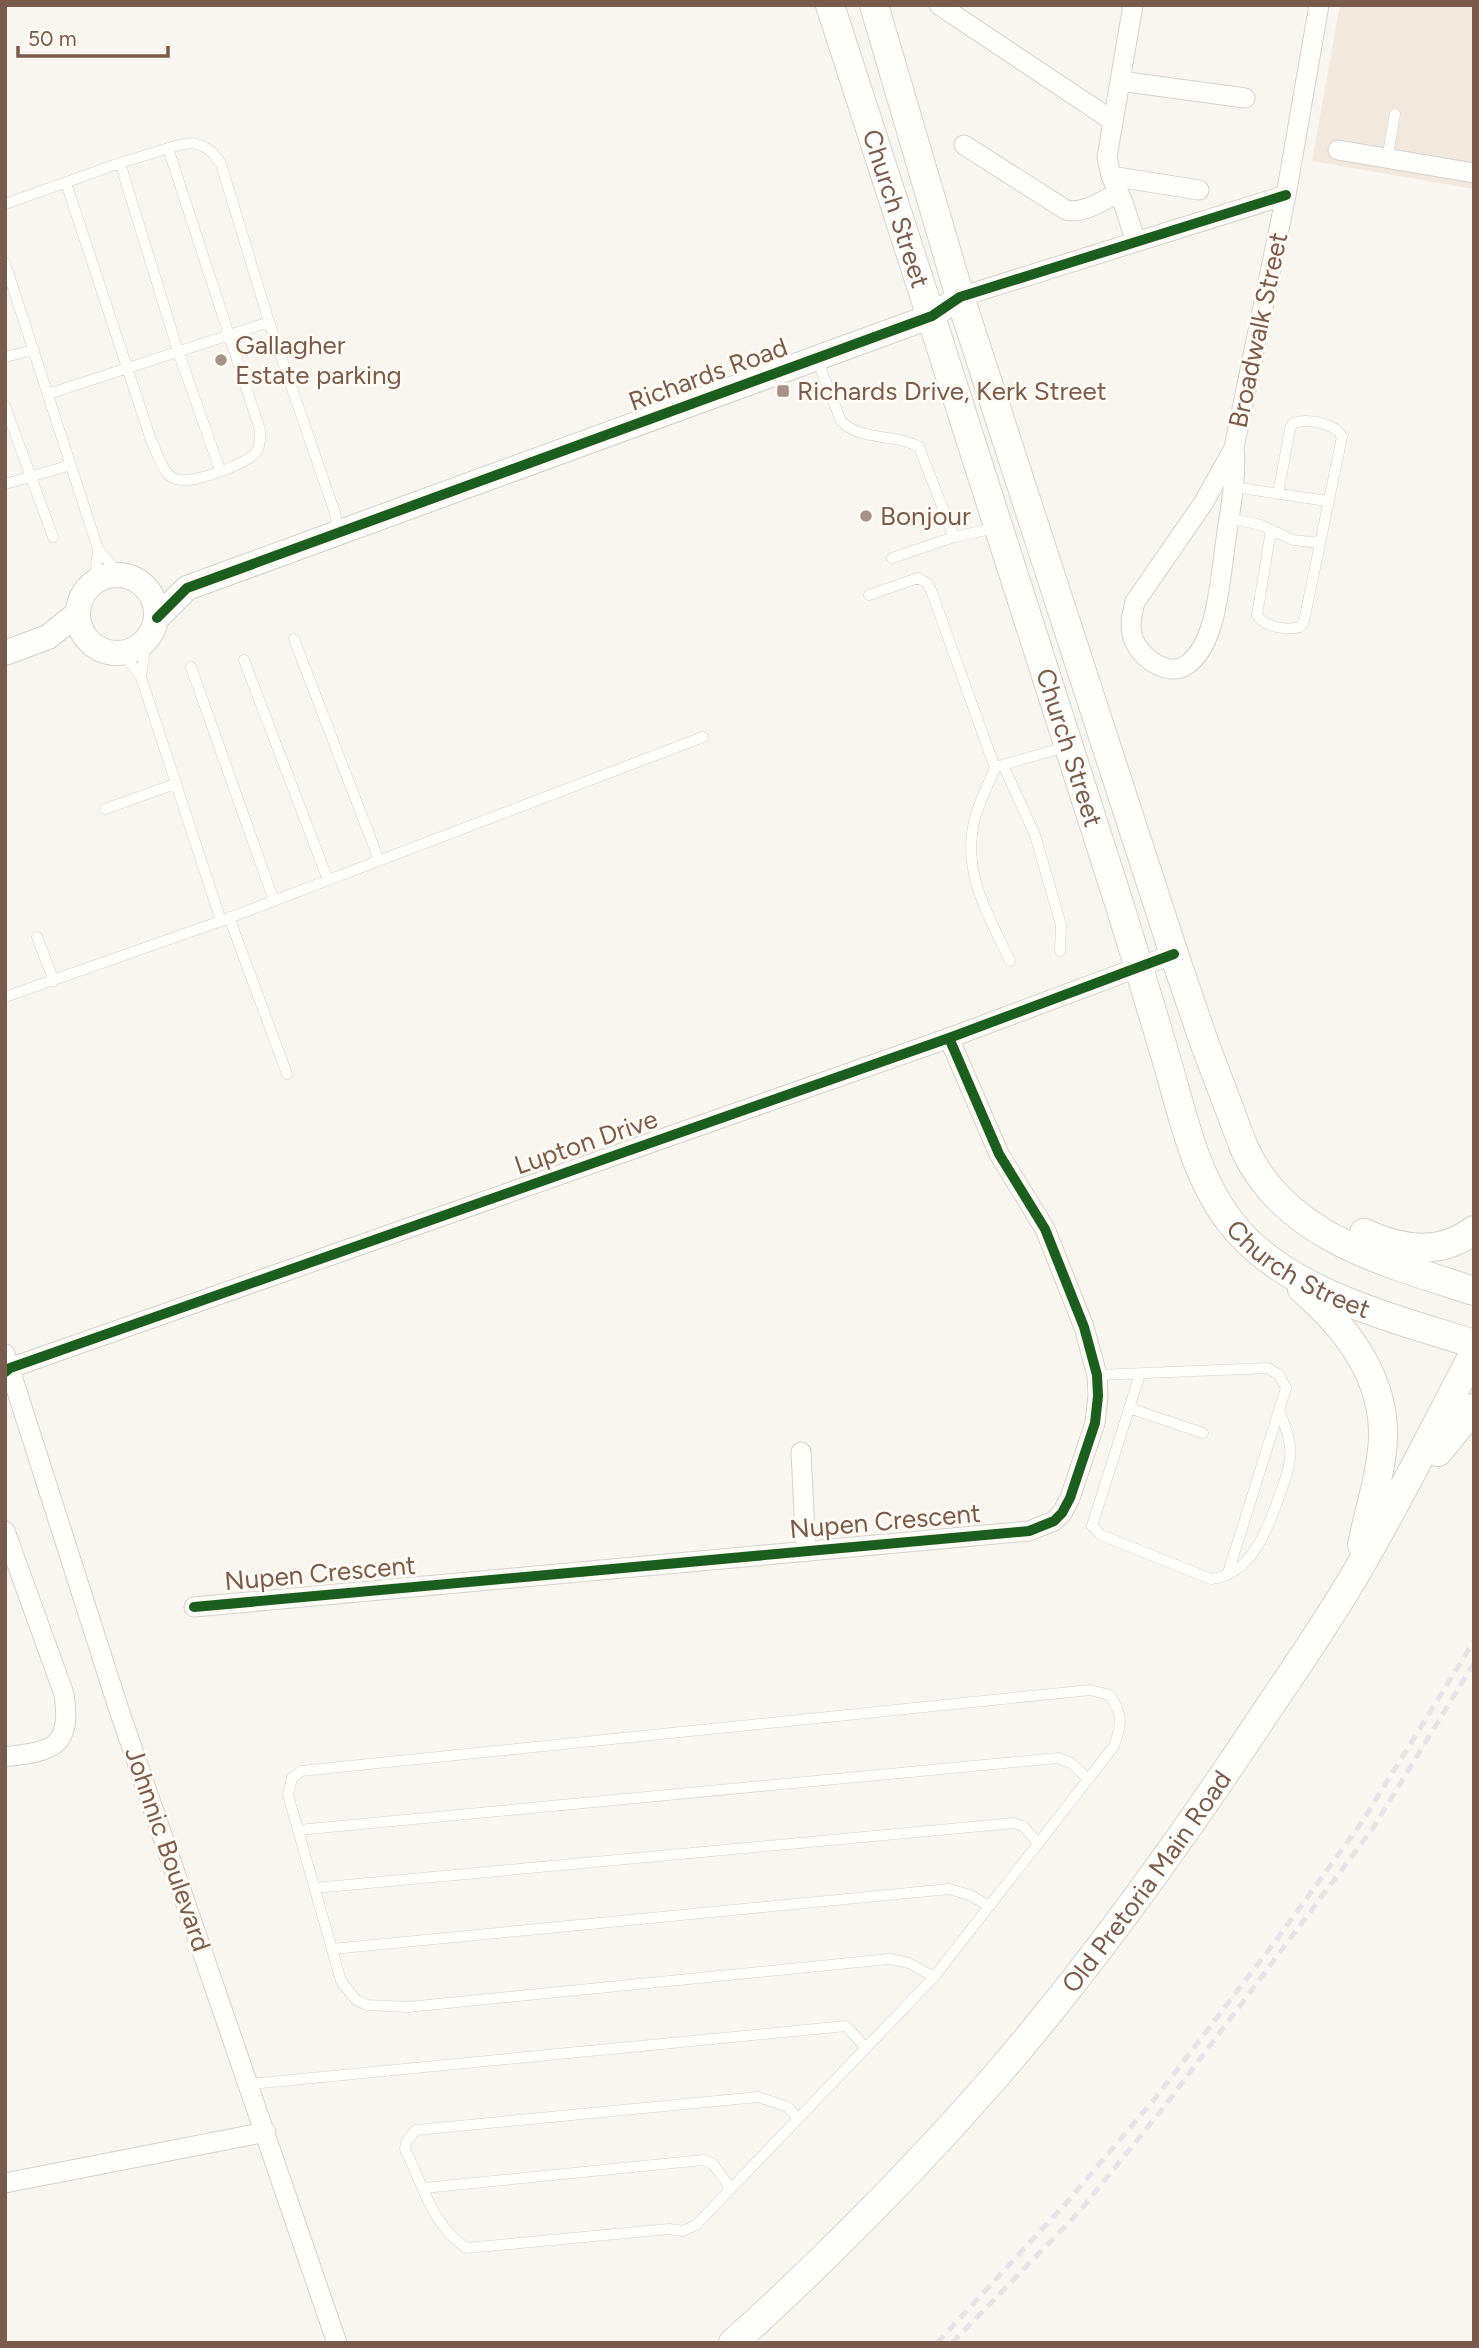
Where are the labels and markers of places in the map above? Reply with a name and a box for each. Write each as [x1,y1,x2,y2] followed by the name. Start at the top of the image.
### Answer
[235,329,402,391] place label: Gallagher Estate parking
[213,352,229,368] marker: Gallagher Estate parking
[797,375,1107,407] place label: Richards Drive, Kerk Street
[775,383,791,399] marker: Richards Drive, Kerk Street
[880,500,971,532] place label: Bonjour
[858,508,874,524] marker: Bonjour

